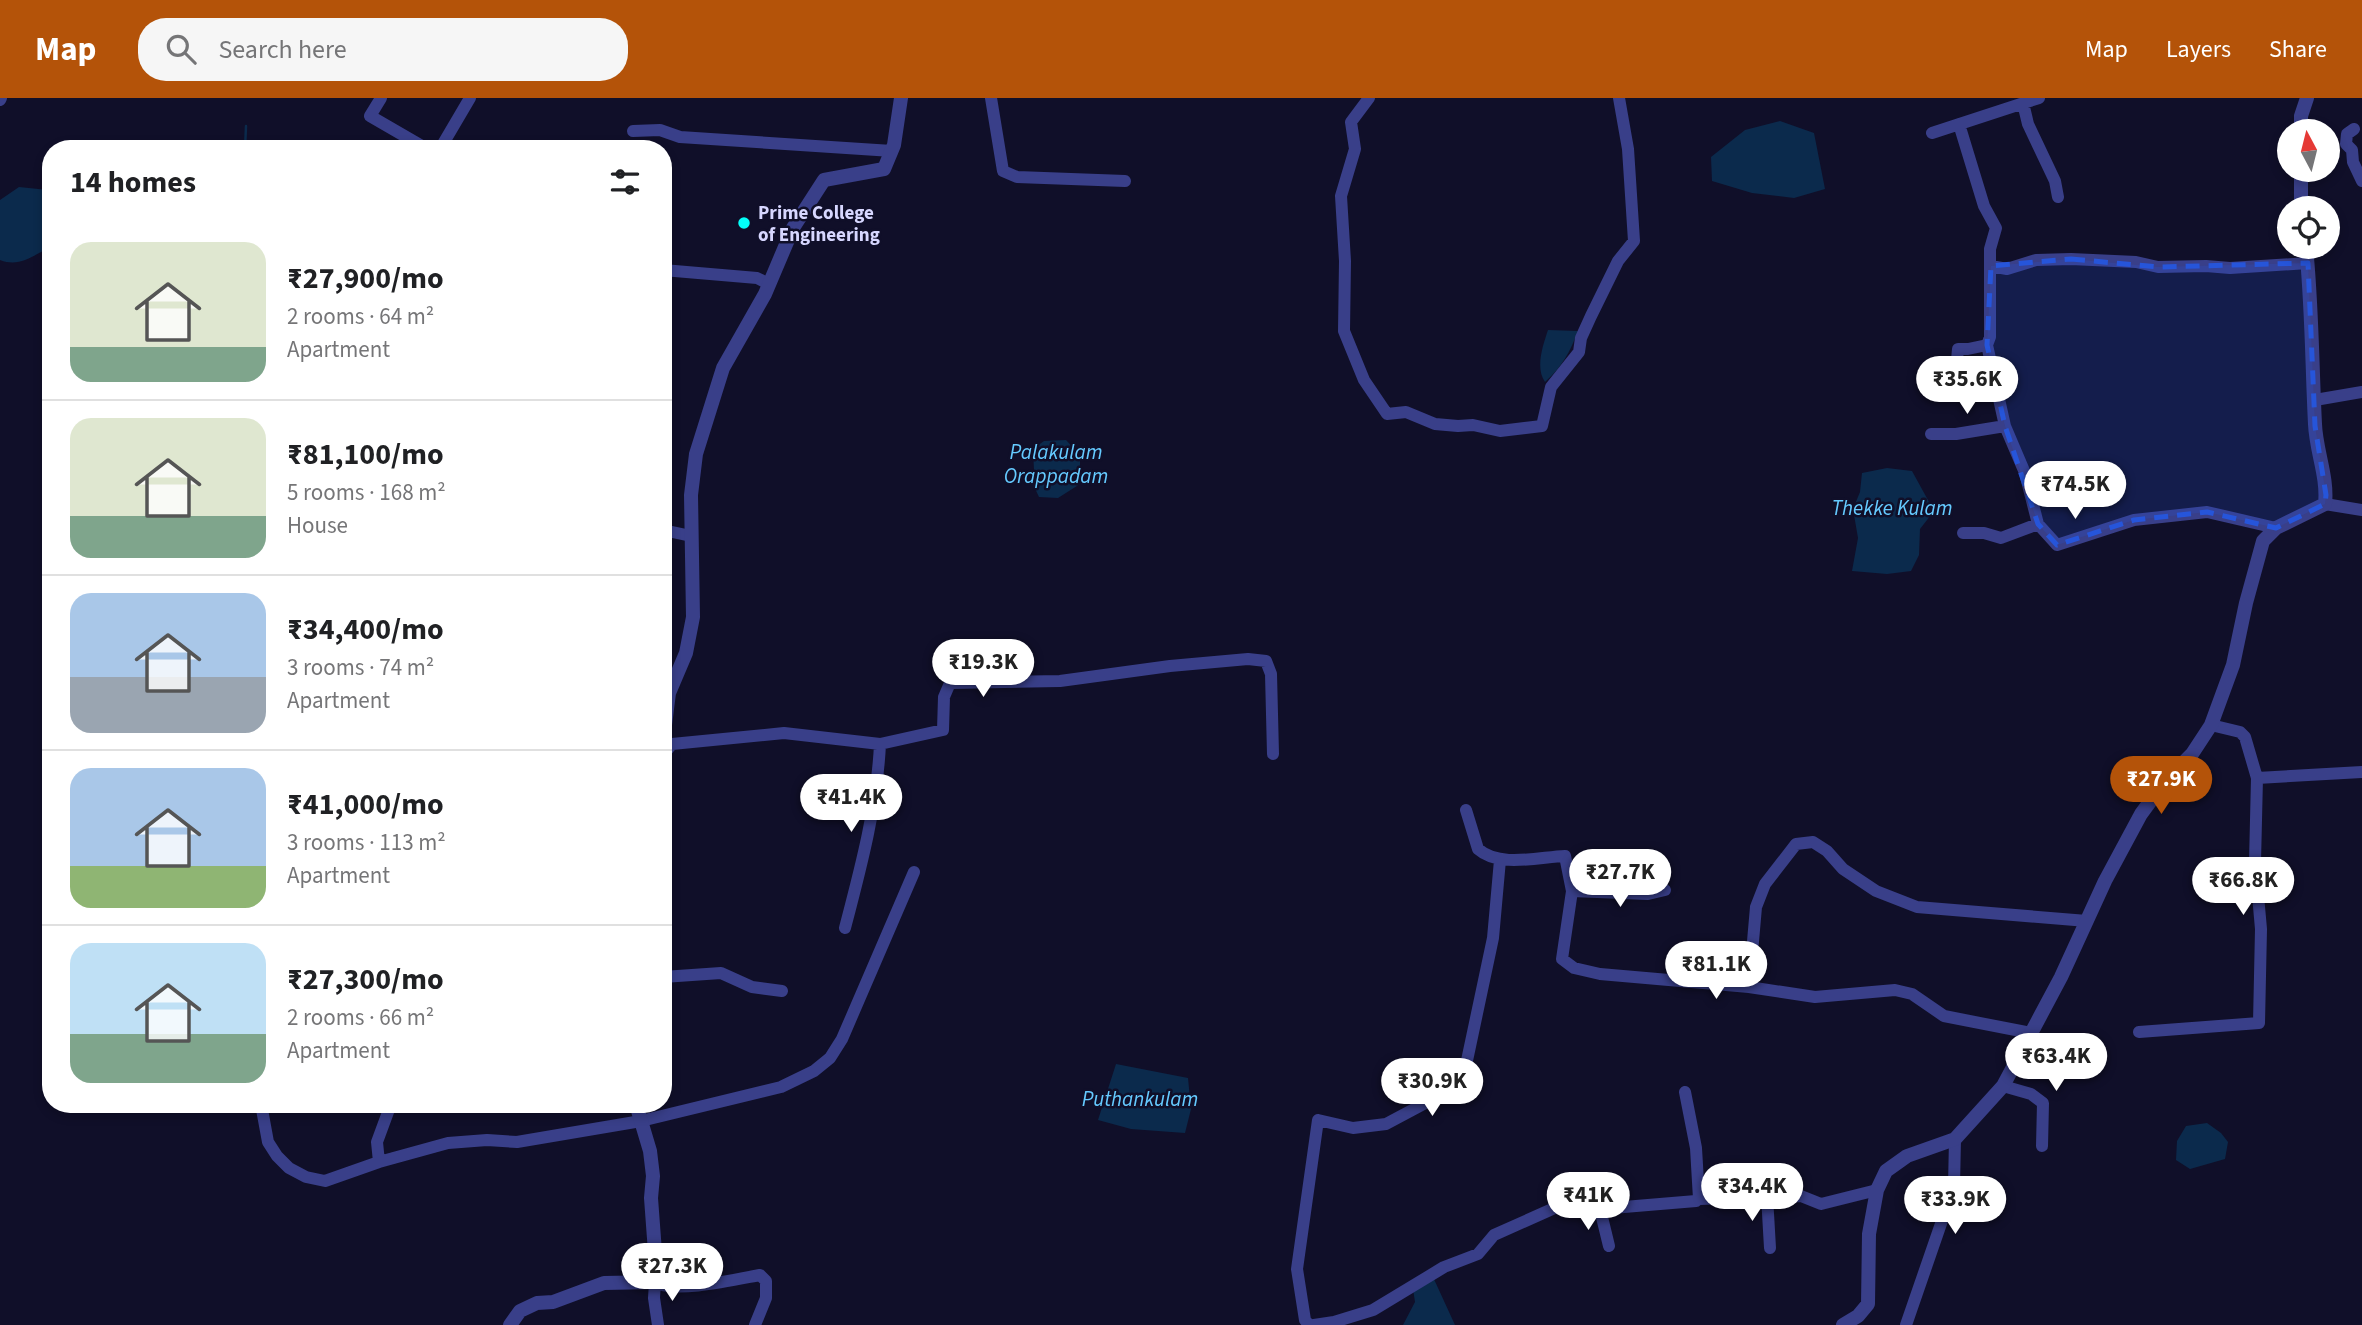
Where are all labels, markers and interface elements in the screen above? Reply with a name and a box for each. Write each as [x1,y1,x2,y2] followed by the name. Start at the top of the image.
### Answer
[138,18,628,81] search box
[35,26,96,73] text: Map
[162,30,200,68] icon: search
[218,31,347,68] text: Search here
[2085,32,2128,67] text: Map
[2166,32,2231,67] text: Layers
[2269,32,2327,67] text: Share
[2277,119,2340,182] north arrow
[2277,119,2340,259] map controls
[70,161,196,204] text: 14 homes
[606,163,644,201] icon: filters
[2277,196,2340,259] button: locate
[758,200,880,249] place label: Prime College of Engineering
[736,215,752,231] marker: Prime College of Engineering
[287,257,444,300] text: ₹27,900/mo
[126,270,210,354] icon: home
[287,300,434,333] text: 2 rooms · 64 m²
[287,333,390,366] text: Apartment
[1910,356,2024,416] pin: ₹35.6K
[1932,362,2002,395] text: ₹35.6K
[287,433,444,476] text: ₹81,100/mo
[1004,437,1108,491] water label: Palakulam Orappadam
[126,446,210,530] icon: home
[2018,462,2132,521] pin: ₹74.5K
[2040,467,2110,500] text: ₹74.5K
[287,476,446,509] text: 5 rooms · 168 m²
[1831,493,1953,523] water label: Thekke Kulam
[287,509,348,542] text: House
[287,608,444,651] text: ₹34,400/mo
[126,621,210,705] icon: home
[926,640,1040,699] pin: ₹19.3K
[948,645,1018,678] text: ₹19.3K
[287,651,434,684] text: 3 rooms · 74 m²
[287,684,390,717] text: Apartment
[2104,756,2218,816] pin: ₹27.9K
[2126,762,2196,795] text: ₹27.9K
[794,774,908,834] pin: ₹41.4K
[816,780,886,813] text: ₹41.4K
[287,783,444,826] text: ₹41,000/mo
[126,796,210,880] icon: home
[287,826,446,859] text: 3 rooms · 113 m²
[1563,850,1677,909] pin: ₹27.7K
[1585,855,1655,888] text: ₹27.7K
[2186,858,2300,917] pin: ₹66.8K
[287,859,390,892] text: Apartment
[2208,863,2278,896] text: ₹66.8K
[1659,942,1773,1001] pin: ₹81.1K
[1681,947,1751,980] text: ₹81.1K
[287,958,444,1001] text: ₹27,300/mo
[126,971,210,1055] icon: home
[287,1001,434,1034] text: 2 rooms · 66 m²
[287,1034,390,1067] text: Apartment
[1999,1034,2113,1093] pin: ₹63.4K
[2021,1039,2091,1072] text: ₹63.4K
[1375,1058,1489,1118] pin: ₹30.9K
[1397,1064,1467,1097] text: ₹30.9K
[1082,1084,1198,1114] water label: Puthankulam
[1695,1164,1809,1223] pin: ₹34.4K
[1717,1169,1787,1202] text: ₹34.4K
[1547,1172,1629,1232] pin: ₹41K
[1898,1176,2012,1236] pin: ₹33.9K
[1563,1178,1613,1211] text: ₹41K
[1920,1182,1990,1215] text: ₹33.9K
[615,1244,729,1303] pin: ₹27.3K
[637,1249,707,1282] text: ₹27.3K

